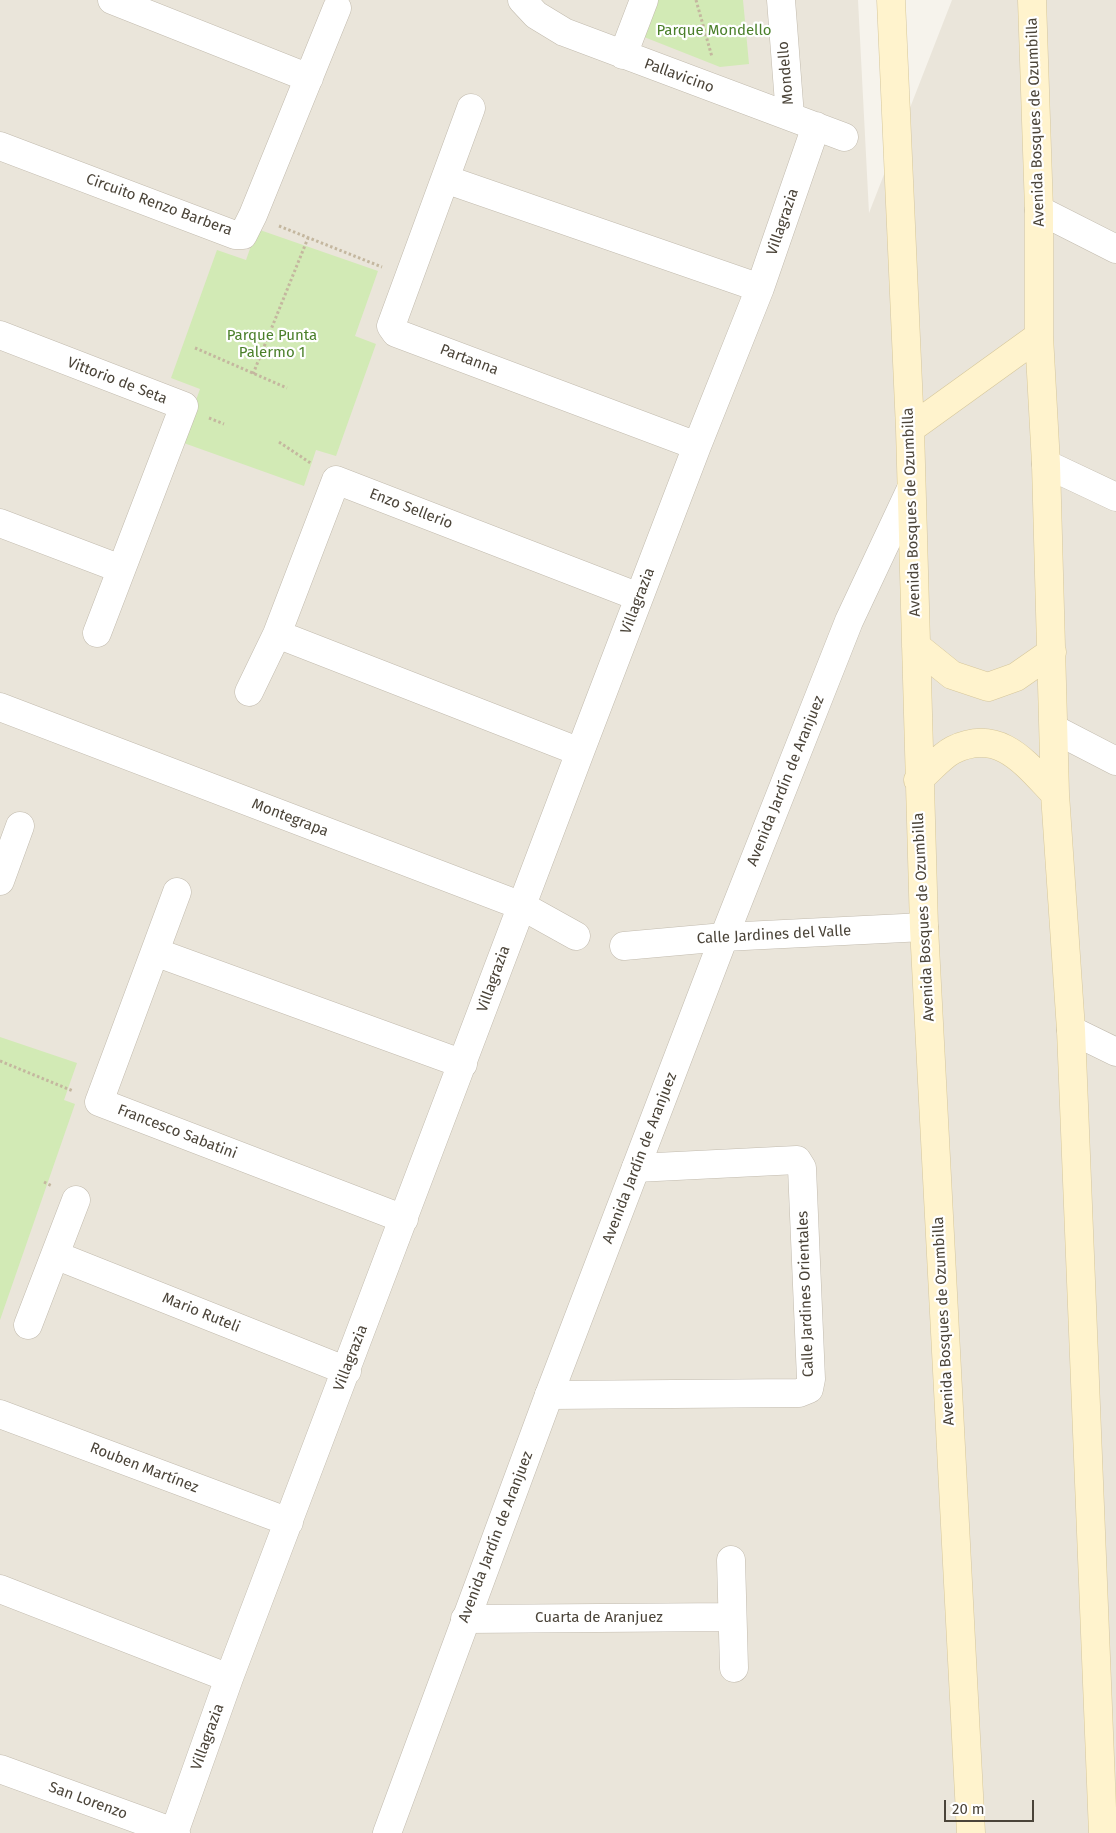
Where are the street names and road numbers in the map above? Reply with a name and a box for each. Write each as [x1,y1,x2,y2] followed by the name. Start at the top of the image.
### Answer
[1023,17,1049,227] street label: Avenida Bosques de Ozumbilla
[774,40,798,106] street label: Mondello
[642,55,716,97] street label: Pallavicino
[83,170,235,240] street label: Circuito Renzo Barbera
[763,186,803,258] street label: Villagrazia
[437,341,501,379] street label: Partanna
[64,354,170,408] street label: Vittorio de Seta
[899,407,925,617] street label: Avenida Bosques de Ozumbilla
[367,485,455,533] street label: Enzo Sellerio
[617,565,659,637] street label: Villagrazia
[744,693,828,869] street label: Avenida Jardín de Aranjuez
[249,795,331,841] street label: Montegrapa
[910,812,938,1022] street label: Avenida Bosques de Ozumbilla
[696,922,852,948] street label: Calle Jardines del Valle
[474,943,514,1015] street label: Villagrazia
[599,1070,681,1246] street label: Avenida Jardín de Aranjuez
[115,1101,239,1163] street label: Francesco Sabatini
[794,1210,818,1378] street label: Calle Jardines Orientales
[930,1216,958,1426] street label: Avenida Bosques de Ozumbilla
[159,1289,243,1337] street label: Mario Ruteli
[330,1322,372,1394] street label: Villagrazia
[87,1439,201,1497] street label: Rouben Martínez
[455,1449,537,1625] street label: Avenida Jardín de Aranjuez
[535,1609,663,1627] street label: Cuarta de Aranjuez
[188,1701,228,1773] street label: Villagrazia
[46,1778,130,1824] street label: San Lorenzo

